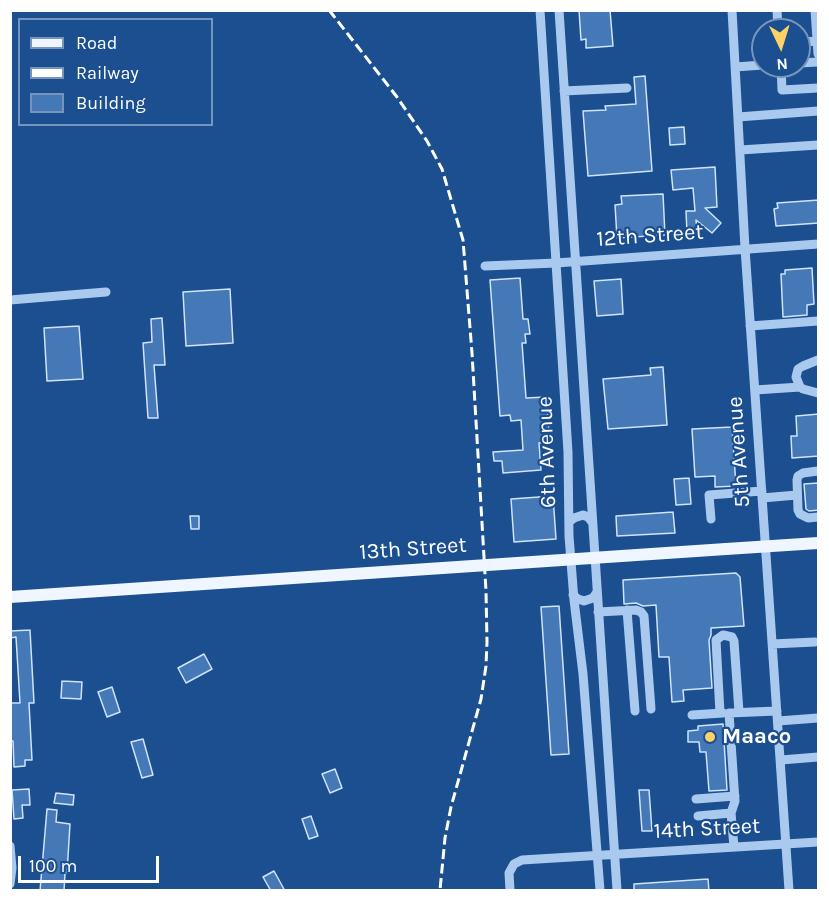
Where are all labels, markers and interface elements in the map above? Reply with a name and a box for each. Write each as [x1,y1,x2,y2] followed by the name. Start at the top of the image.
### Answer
[18,18,213,126] legend
[751,18,811,78] north arrow
[76,32,117,54] text: Road
[776,55,789,74] text: N
[76,62,139,84] text: Railway
[76,92,146,114] text: Building
[596,219,704,253] street label: 12th Street
[722,395,756,509] street label: 5th Avenue
[532,396,562,508] street label: 6th Avenue
[358,532,468,566] street label: 13th Street
[722,724,791,750] place label: Maaco
[703,730,717,744] marker: Maaco
[653,813,761,845] street label: 14th Street
[21,844,162,882] scale bar
[29,855,77,877] text: 100 m

